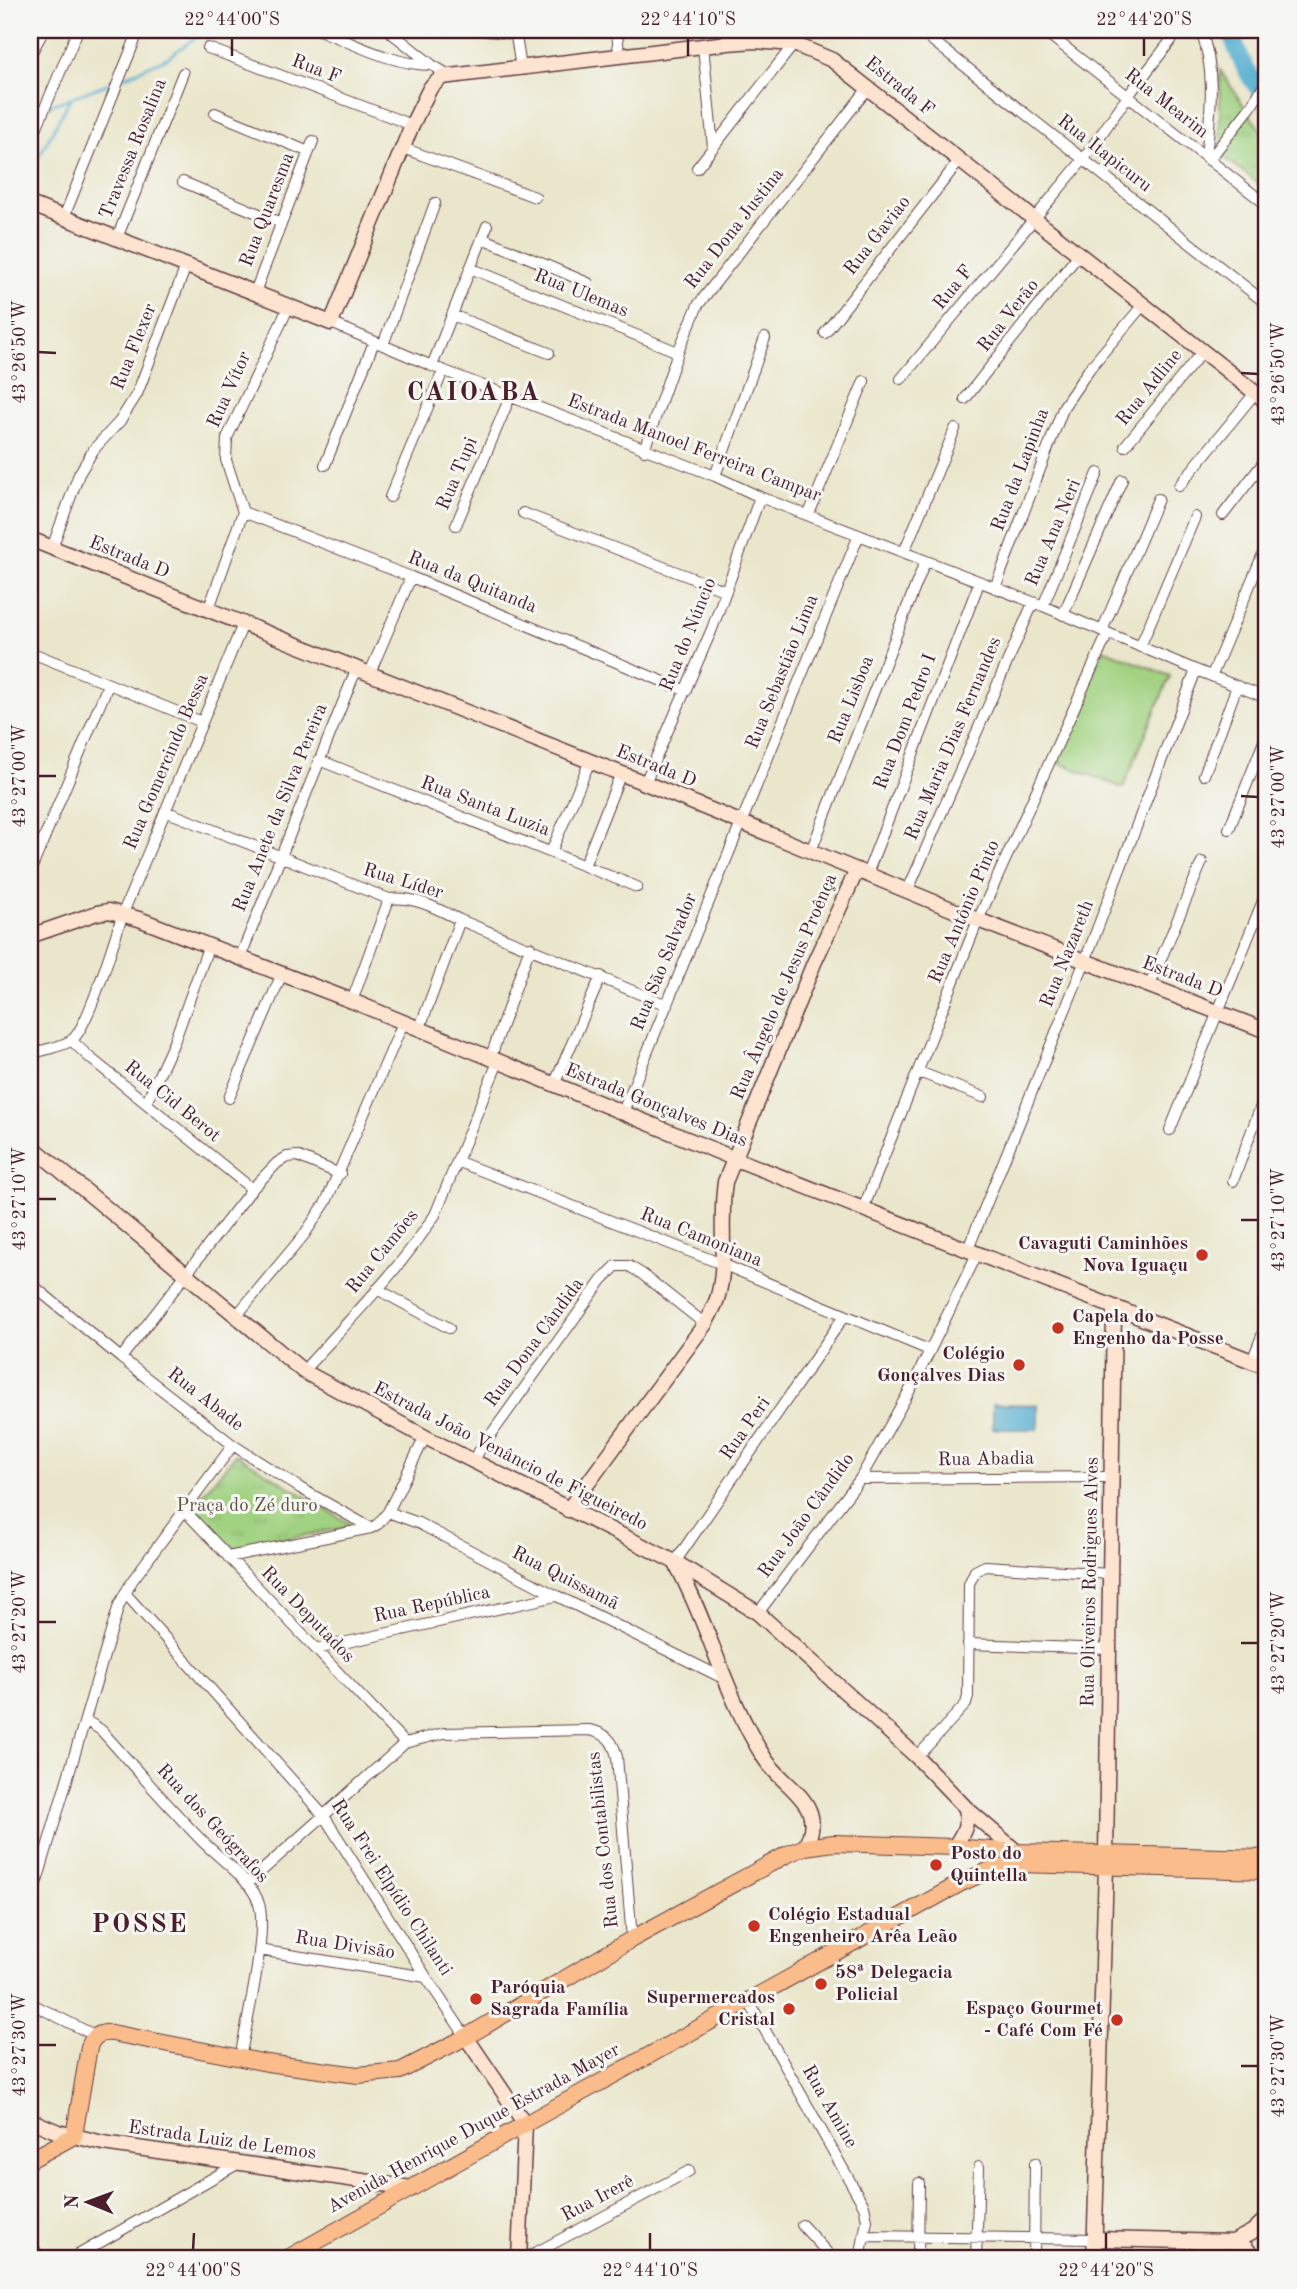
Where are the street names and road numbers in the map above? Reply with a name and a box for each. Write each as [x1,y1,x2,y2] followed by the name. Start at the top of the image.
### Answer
[289,52,343,88] street label: Rua F
[861,54,937,120] street label: Estrada F
[1121,66,1211,142] street label: Rua Mearim
[97,75,171,222] street label: Travessa Rosalina
[1053,112,1155,196] street label: Rua Itapicuru
[238,150,299,270] street label: Rua Quaresma
[682,164,788,293] street label: Rua Dona Justina
[841,193,915,279] street label: Rua Gaviao
[930,262,978,314] street label: Rua F
[531,266,631,322] street label: Rua Ulemas
[975,276,1043,356] street label: Rua Verão
[109,301,161,393] street label: Rua Flexer
[1114,346,1186,430] street label: Rua Adline
[205,349,255,431] street label: Rua Vítor
[564,392,824,506] street label: Estrada Manoel Ferreira Campar
[989,405,1053,534] street label: Rua da Lapinha
[434,435,482,513] street label: Rua Tupi
[1023,477,1085,589] street label: Rua Ana Neri
[86,533,172,583] street label: Estrada D
[405,548,540,618] street label: Rua da Quitanda
[658,575,720,695] street label: Rua do Núncio
[743,592,823,752] street label: Rua Sebastião Lima
[902,634,1006,844] street label: Rua Maria Dias Fernandes
[871,652,941,792] street label: Rua Dom Pedro I
[826,653,878,747] street label: Rua Lisboa
[121,671,213,853] street label: Rua Gomercindo Bessa
[230,700,332,915] street label: Rua Anete da Silva Pereira
[613,742,699,792] street label: Estrada D
[418,774,553,841] street label: Rua Santa Luzia
[926,837,1004,987] street label: Rua Antônio Pinto
[361,861,446,903] street label: Rua Líder
[725,869,842,1103] street label: Rua Ângelo de Jesus Proênça
[629,890,701,1034] street label: Rua São Salvador
[1038,898,1098,1010] street label: Rua Nazareth
[1139,954,1225,1002] street label: Estrada D
[120,1058,224,1146] street label: Rua Cid Berot
[562,1061,750,1151] street label: Estrada Gonçalves Dias
[637,1205,765,1271] street label: Rua Camoniana
[343,1206,423,1298] street label: Rua Camões
[482,1274,588,1411] street label: Rua Dona Cândida
[163,1365,247,1435] street label: Rua Abade
[370,1379,650,1535] street label: Estrada João Venâncio de Figueiredo
[718,1394,774,1464] street label: Rua Peri
[756,1450,858,1582] street label: Rua João Cândido
[938,1450,1035,1470] street label: Rua Abadia
[1079,1457,1103,1707] street label: Rua Oliveiros Rodrigues Alves
[508,1544,622,1614] street label: Rua Quissamã
[257,1563,357,1667] street label: Rua Deputados
[372,1583,493,1627] street label: Rua República
[585,1751,623,1929] street label: Rua dos Contabilistas
[152,1761,272,1887] street label: Rua dos Geógrafos
[327,1796,455,1980] street label: Rua Frei Elpídio Chilanti
[294,1929,396,1963] street label: Rua Divisão
[325,2040,624,2218] street label: Avenida Henrique Duque Estrada Mayer
[798,2062,860,2152] street label: Rua Amine
[127,2118,317,2164] street label: Estrada Luiz de Lemos
[559,2172,637,2226] street label: Rua Irerê

